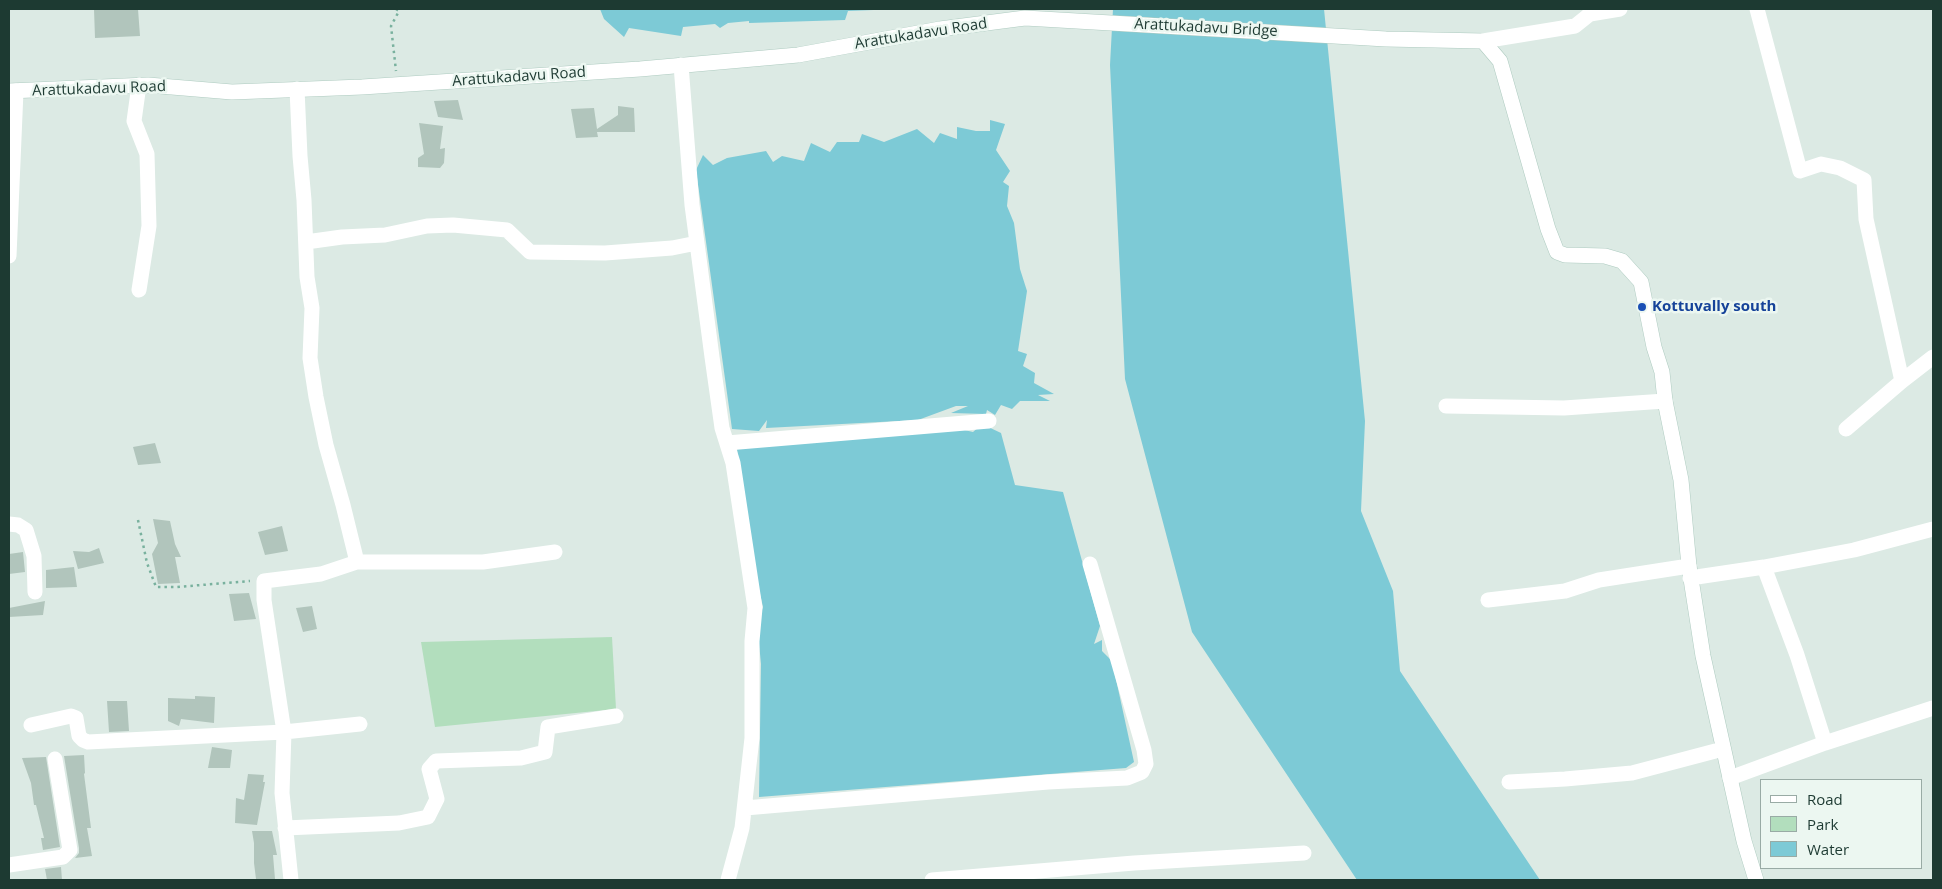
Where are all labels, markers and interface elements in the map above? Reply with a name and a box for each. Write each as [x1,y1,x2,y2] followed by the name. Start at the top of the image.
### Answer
[853,15,989,53] street label: Arattukadavu Road
[1134,15,1278,41] street label: Arattukadavu Bridge
[452,63,586,91] street label: Arattukadavu Road
[32,78,166,100] street label: Arattukadavu Road
[1652,298,1776,316] place label: Kottuvally south
[1636,301,1648,313] marker: Kottuvally south
[1760,779,1922,869] legend
[1807,789,1843,809] text: Road
[1807,814,1838,834] text: Park
[1807,839,1849,859] text: Water

